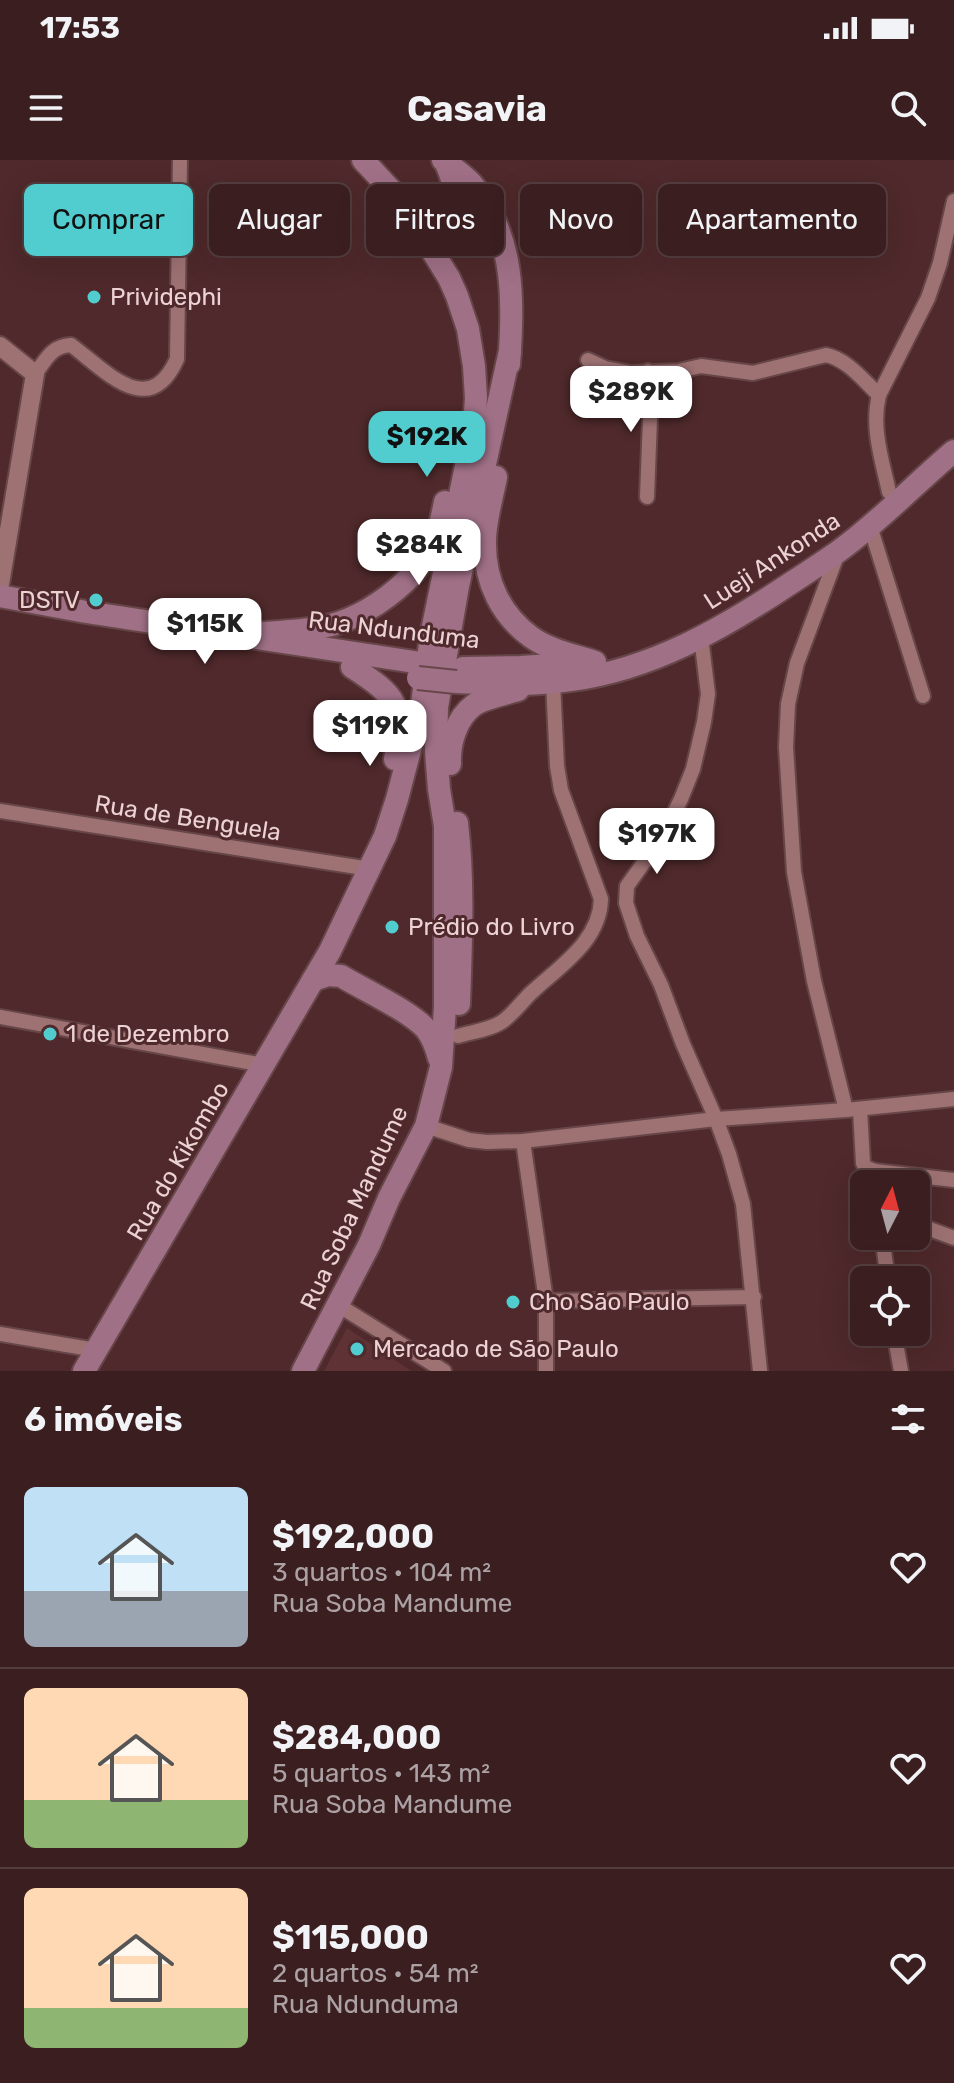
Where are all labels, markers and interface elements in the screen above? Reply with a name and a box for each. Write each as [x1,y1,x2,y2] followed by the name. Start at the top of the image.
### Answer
[40,10,120,46] text: 17:53
[24,86,68,130] icon: menu
[886,86,930,130] icon: search
[407,87,547,130] text: Casavia
[24,184,193,256] chip: Comprar
[209,184,350,256] chip: Alugar
[366,184,504,256] chip: Filtros
[520,184,642,256] chip: Novo
[658,184,886,256] chip: Apartamento
[110,283,222,311] place label: Prividephi
[85,288,103,306] marker: Prividephi
[575,366,687,434] pin: $289K
[588,376,674,407] text: $289K
[371,411,483,479] pin: $192K
[386,421,468,452] text: $192K
[699,507,845,615] street label: Lueji Ankonda
[363,519,475,587] pin: $284K
[376,529,462,560] text: $284K
[19,586,80,614] place label: DSTV
[87,591,105,609] marker: DSTV
[149,598,261,666] pin: $115K
[307,606,481,654] street label: Rua Ndunduma
[166,608,244,639] text: $115K
[314,700,426,768] pin: $119K
[331,710,409,741] text: $119K
[93,789,283,847] street label: Rua de Benguela
[601,808,713,876] pin: $197K
[617,818,697,849] text: $197K
[408,913,575,941] place label: Prédio do Livro
[383,918,401,936] marker: Prédio do Livro
[66,1020,230,1048] place label: 1 de Dezembro
[41,1025,59,1043] marker: 1 de Dezembro
[121,1077,235,1245] street label: Rua do Kikombo
[294,1102,414,1314] street label: Rua Soba Mandume
[850,1170,930,1250] north arrow
[850,1170,930,1346] map controls
[850,1266,930,1346] button: locate
[529,1288,690,1316] place label: Cho São Paulo
[504,1293,522,1311] marker: Cho São Paulo
[373,1335,619,1363] place label: Mercado de São Paulo
[348,1340,366,1358] marker: Mercado de São Paulo
[886,1397,930,1441] icon: filters
[24,1399,183,1440] text: 6 imóveis
[272,1516,434,1557] text: $192,000
[88,1519,184,1615] icon: home
[886,1545,930,1589] icon: heart
[272,1557,491,1588] text: 3 quartos · 104 m²
[272,1588,512,1619] text: Rua Soba Mandume
[272,1717,441,1758] text: $284,000
[88,1720,184,1816] icon: home
[886,1746,930,1790] icon: heart
[272,1758,490,1789] text: 5 quartos · 143 m²
[272,1789,512,1820] text: Rua Soba Mandume
[272,1917,429,1958] text: $115,000
[88,1920,184,2016] icon: home
[886,1946,930,1990] icon: heart
[272,1958,479,1989] text: 2 quartos · 54 m²
[272,1989,459,2020] text: Rua Ndunduma

